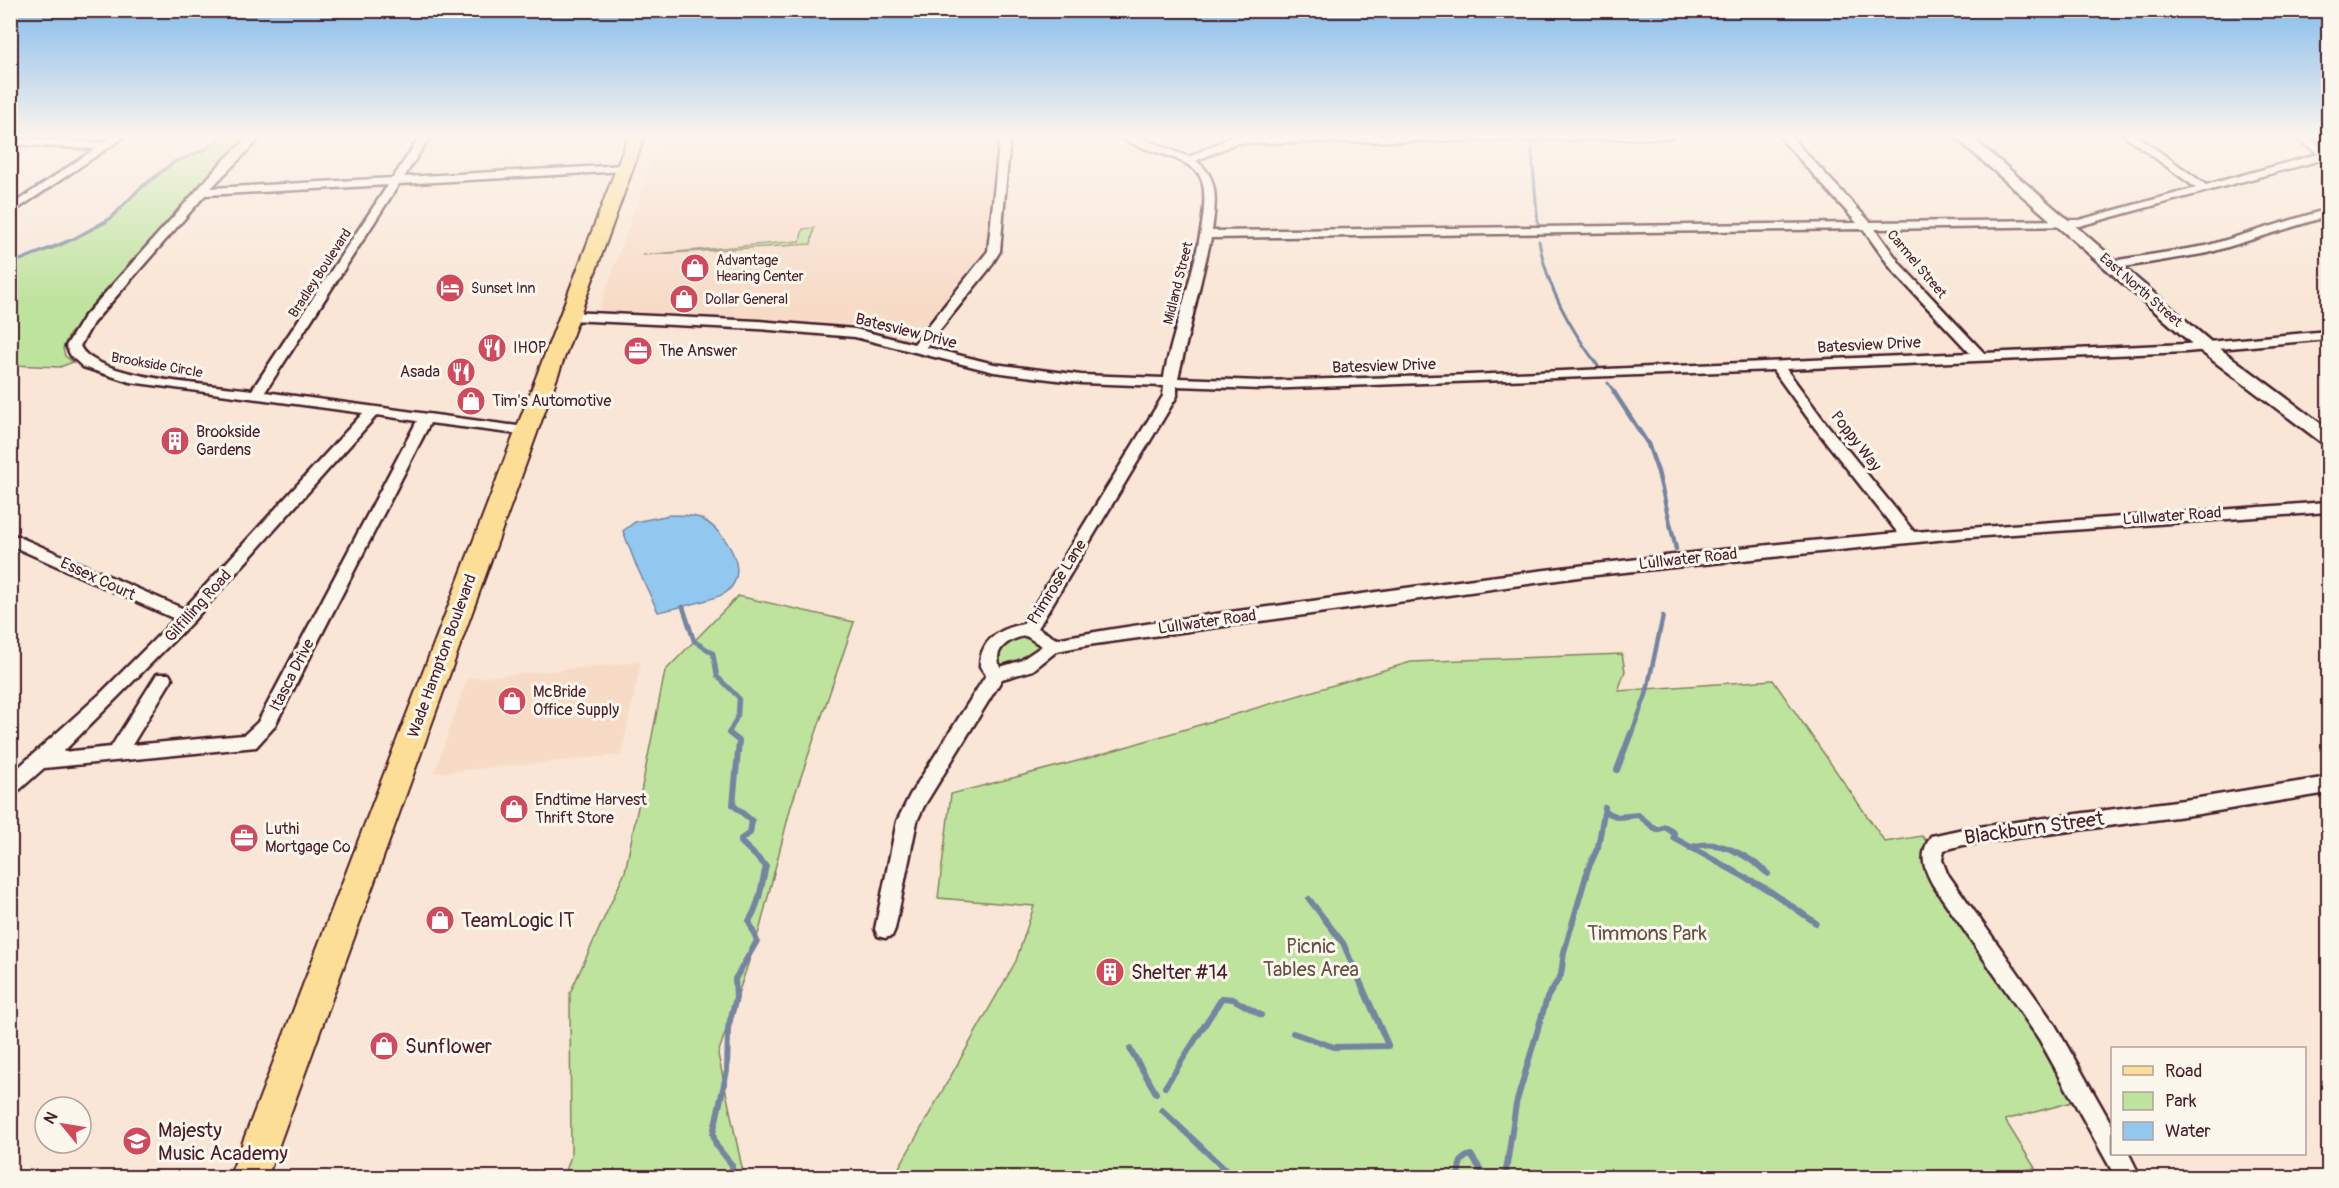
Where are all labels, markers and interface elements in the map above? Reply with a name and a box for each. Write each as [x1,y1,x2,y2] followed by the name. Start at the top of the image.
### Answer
[285,225,355,321] street label: Bradley Boulevard
[1884,226,1951,302] street label: Carmel Street
[1160,240,1197,326] street label: Midland Street
[2096,249,2186,331] street label: East North Street
[679,252,711,284] shop icon: Advantage Hearing Center
[716,252,804,285] place label: Advantage Hearing Center
[434,272,466,304] hotel icon: Sunset Inn
[471,280,536,297] place label: Sunset Inn
[668,283,700,315] shop icon: Dollar General
[705,291,788,308] place label: Dollar General
[853,309,959,353] street label: Batesview Drive
[476,332,508,364] restaurant icon: IHOP
[1817,332,1921,358] street label: Batesview Drive
[622,335,654,367] office icon: The Answer
[513,338,547,358] place label: IHOP
[659,341,738,361] place label: The Answer
[110,349,204,381] street label: Brookside Circle
[1332,354,1436,378] street label: Batesview Drive
[445,356,477,388] restaurant icon: Asada
[400,362,440,382] place label: Asada
[455,385,487,417] shop icon: Tim's Automotive
[492,391,611,411] place label: Tim's Automotive
[1826,407,1886,475] street label: Poppy Way
[196,422,260,460] place label: Brookside Gardens
[159,425,191,457] building icon: Brookside Gardens
[2122,503,2222,529] street label: Lullwater Road
[1023,536,1091,628] street label: Primrose Lane
[1638,544,1738,574] street label: Lullwater Road
[57,553,139,605] street label: Essex Court
[160,566,236,646] street label: Gilfilling Road
[403,572,481,740] street label: Wade Hampton Boulevard
[1157,605,1257,639] street label: Lullwater Road
[265,635,319,715] street label: Itasca Drive
[533,682,619,720] place label: McBride Office Supply
[496,685,528,717] shop icon: McBride Office Supply
[535,790,647,828] place label: Endtime Harvest Thrift Store
[498,793,530,825] shop icon: Endtime Harvest Thrift Store
[1963,806,2106,850] street label: Blackburn Street
[265,819,351,857] place label: Luthi Mortgage Co
[228,822,260,854] office icon: Luthi Mortgage Co
[424,904,456,936] shop icon: TeamLogic IT
[461,908,575,933] place label: TeamLogic IT
[1587,921,1707,946] park label: Timmons Park
[1263,934,1359,982] park label: Picnic Tables Area
[1094,956,1126,988] building icon: Shelter #14
[1131,960,1228,985] place label: Shelter #14
[368,1030,400,1062] shop icon: Sunflower
[405,1034,492,1059] place label: Sunflower
[2111,1047,2306,1155] legend
[2165,1060,2202,1083] text: Road
[2165,1090,2197,1113] text: Park
[33,1095,93,1155] north arrow
[40,1108,62,1128] text: N
[158,1118,288,1166] place label: Majesty Music Academy
[2165,1120,2211,1143] text: Water
[121,1125,153,1157] school or university icon: Majesty Music Academy

